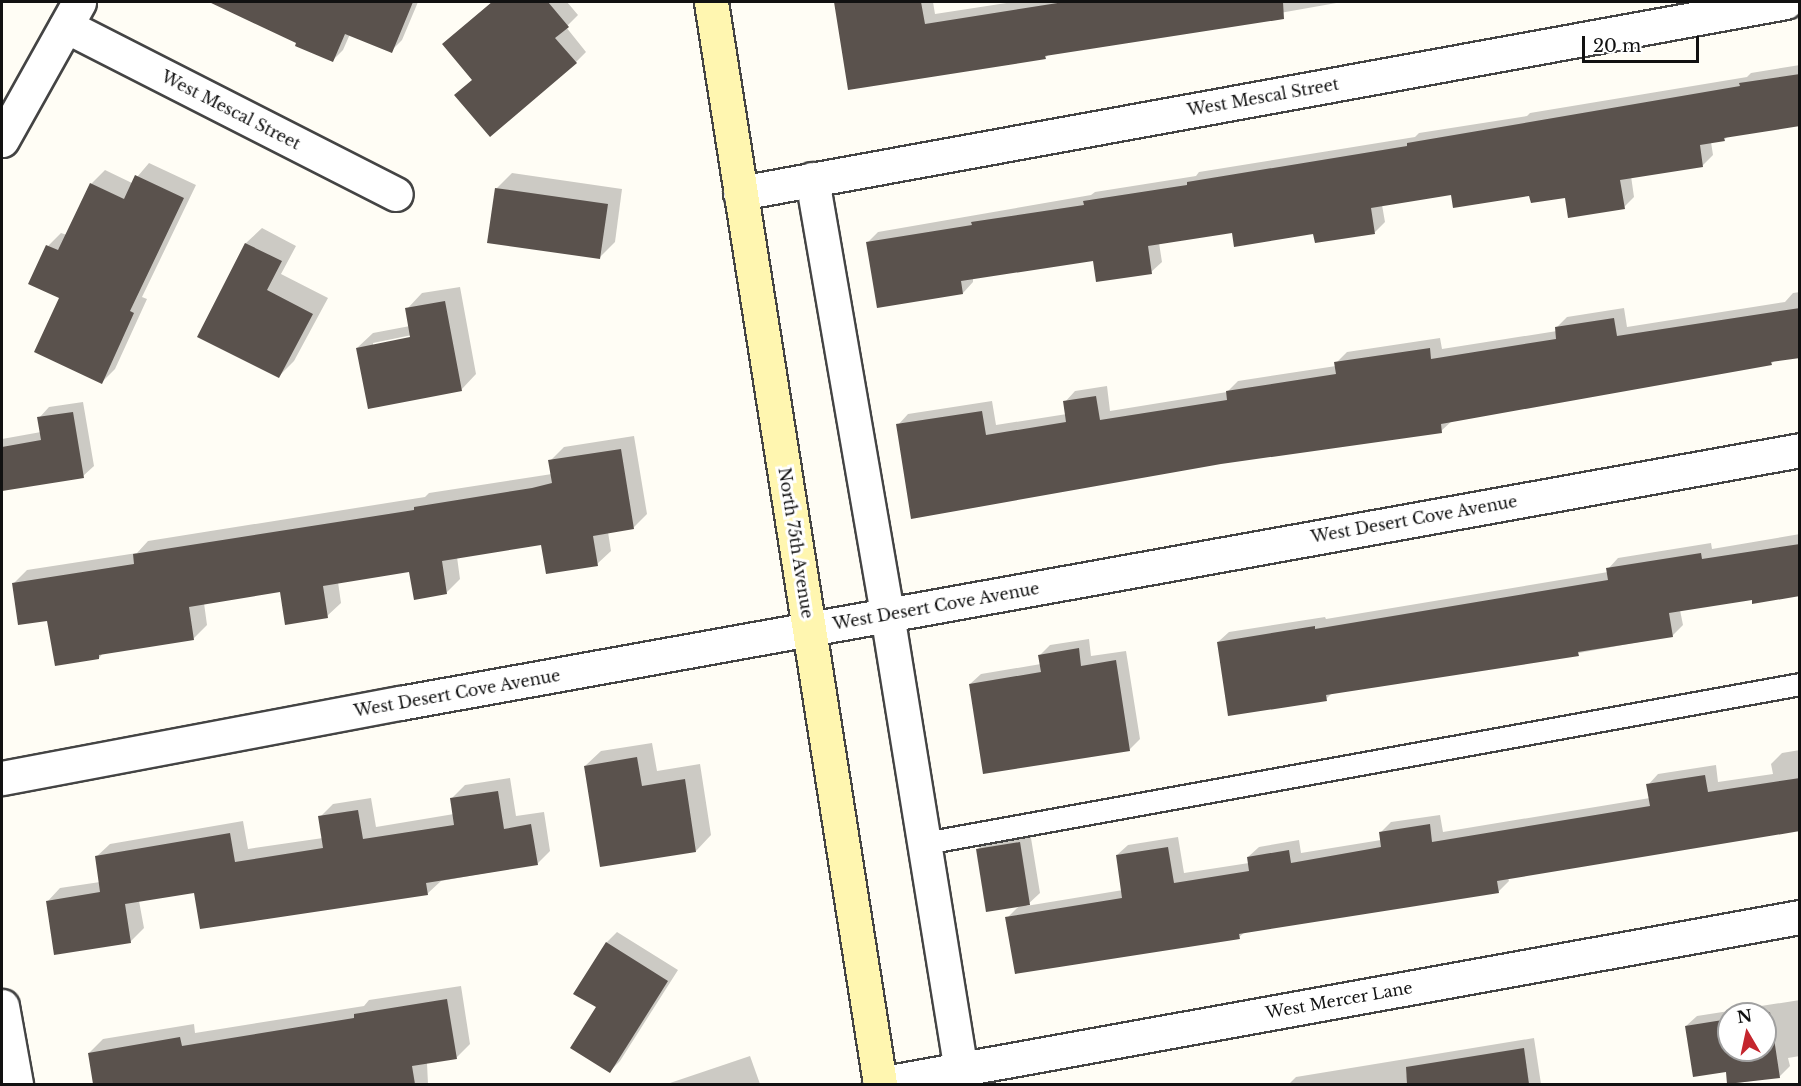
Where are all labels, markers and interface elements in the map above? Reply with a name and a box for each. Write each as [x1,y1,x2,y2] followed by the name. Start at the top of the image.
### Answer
[1585,24,1702,62] scale bar
[1593,35,1641,57] text: 20 m
[158,67,304,153] street label: West Mescal Street
[1186,74,1340,120] street label: West Mescal Street
[775,466,817,620] street label: North 75th Avenue
[1309,491,1519,547] street label: West Desert Cove Avenue
[831,578,1041,634] street label: West Desert Cove Avenue
[352,665,562,721] street label: West Desert Cove Avenue
[1264,978,1414,1022] street label: West Mercer Lane
[1717,1002,1777,1062] north arrow
[1735,1005,1753,1027] text: N

